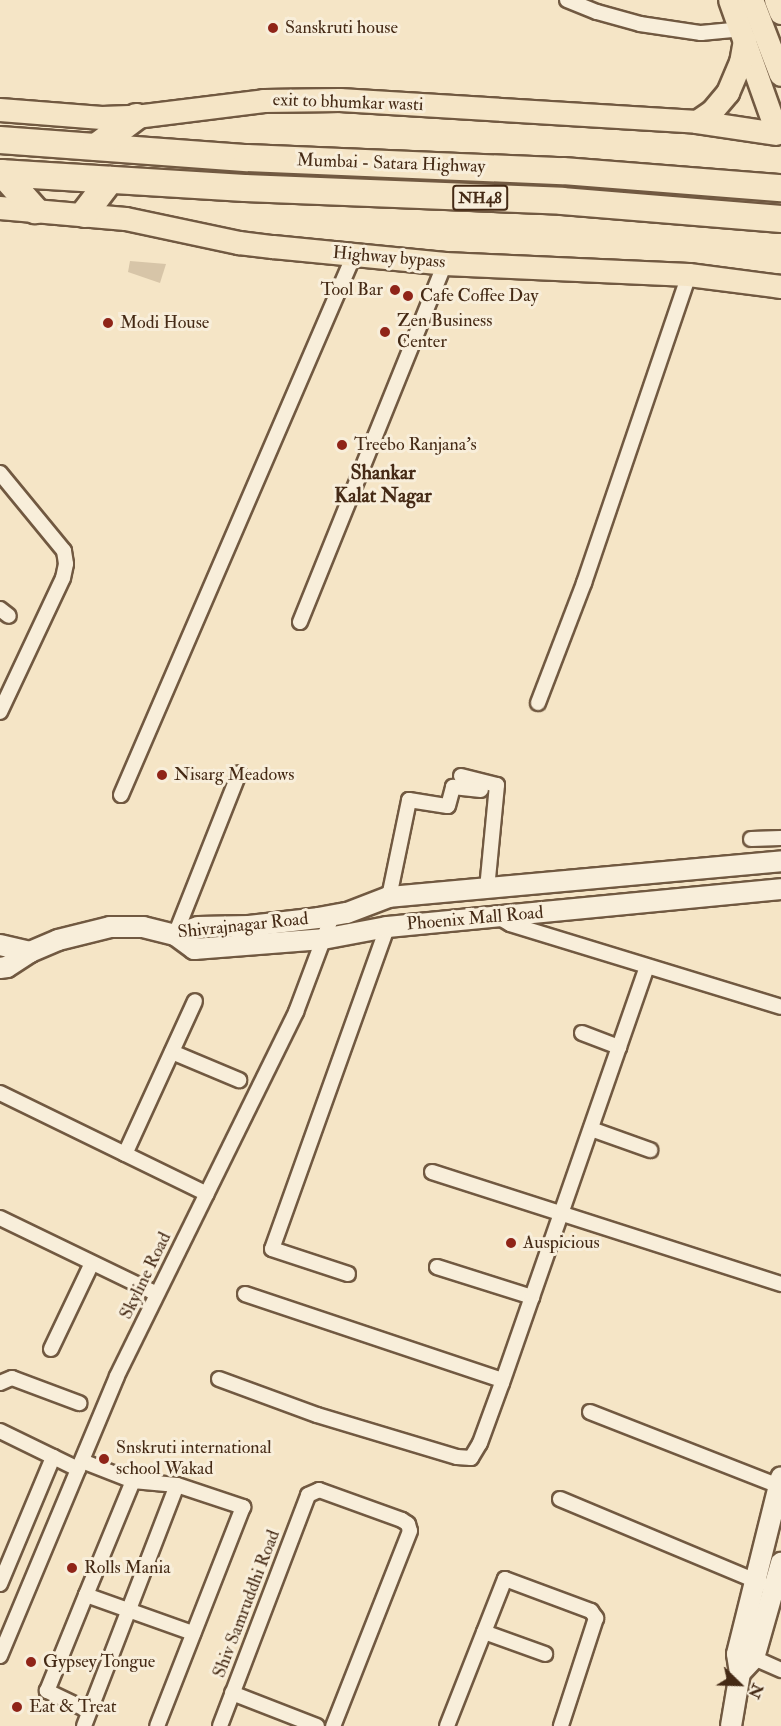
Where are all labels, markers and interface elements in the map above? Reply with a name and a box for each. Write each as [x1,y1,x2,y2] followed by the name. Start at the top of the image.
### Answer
[285,17,398,39] place label: Sanskruti house
[266,21,280,35] marker: Sanskruti house
[272,90,424,116] street label: exit to bhumkar wasti
[296,150,486,178] street label: Mumbai - Satara Highway
[452,185,508,211] road number: NH48
[332,242,446,274] street label: Highway bypass
[320,279,383,301] place label: Tool Bar
[388,283,402,297] marker: Tool Bar
[420,285,538,307] place label: Cafe Coffee Day
[401,289,415,303] marker: Cafe Coffee Day
[397,311,492,354] place label: Zen Business Center
[120,312,209,334] place label: Modi House
[101,316,115,330] marker: Modi House
[378,325,392,339] marker: Zen Business Center
[354,434,477,456] place label: Treebo Ranjana's
[335,438,349,452] marker: Treebo Ranjana's
[334,460,432,507] district label: Shankar Kalat Nagar
[174,764,294,786] place label: Nisarg Meadows
[155,768,169,782] marker: Nisarg Meadows
[406,902,544,936] street label: Phoenix Mall Road
[177,908,309,944] street label: Shivrajnagar Road
[116,1229,176,1323] street label: Skyline Road
[523,1232,600,1254] place label: Auspicious
[504,1236,518,1250] marker: Auspicious
[116,1438,272,1480] place label: Snskruti international school Wakad
[97,1452,111,1466] marker: Snskruti international school Wakad
[209,1527,285,1681] street label: Shiv Samruddhi Road
[84,1557,171,1579] place label: Rolls Mania
[65,1561,79,1575] marker: Rolls Mania
[43,1651,155,1673] place label: Gypsey Tongue
[709,1654,769,1714] north arrow
[24,1655,38,1669] marker: Gypsey Tongue
[744,1681,768,1702] text: N
[29,1696,117,1718] place label: Eat & Treat
[10,1700,24,1714] marker: Eat & Treat

